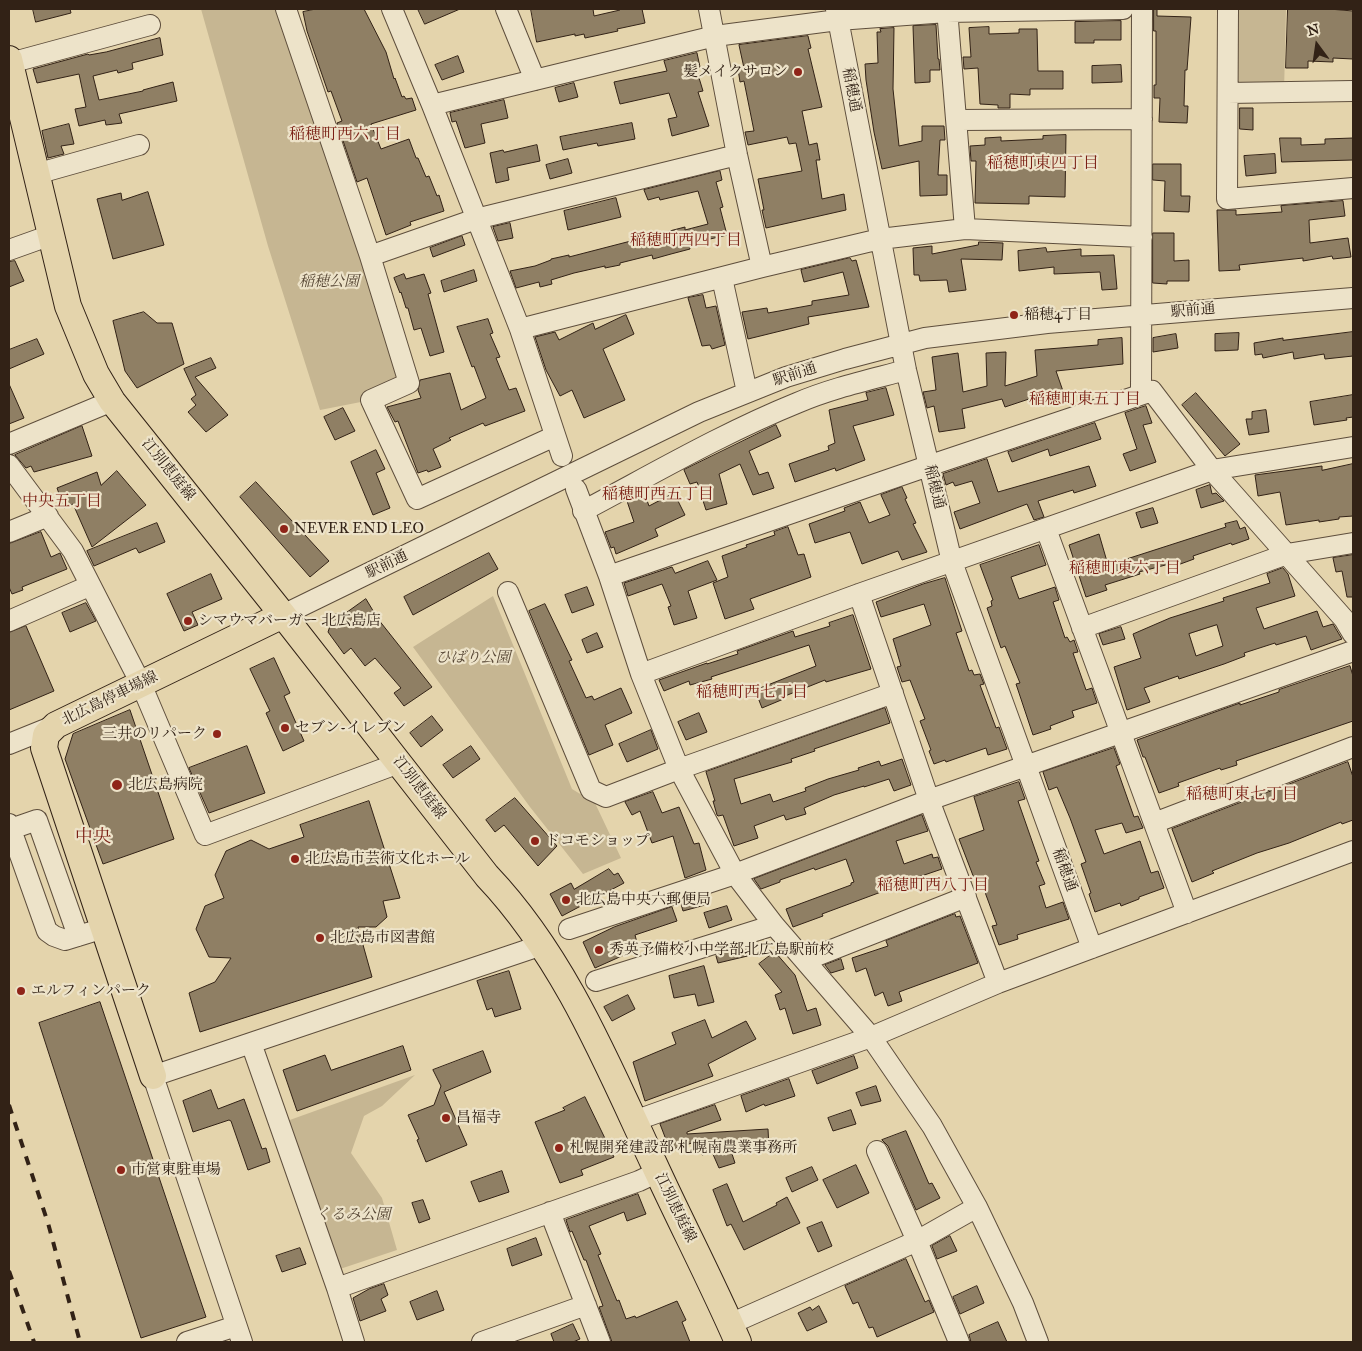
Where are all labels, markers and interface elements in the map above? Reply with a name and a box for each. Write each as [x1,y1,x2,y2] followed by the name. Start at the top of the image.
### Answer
[1292,20,1342,70] north arrow
[1305,20,1321,40] text: N
[683,63,788,81] place label: 髪メイクサロン
[792,66,804,78] marker: 髪メイクサロン
[838,66,864,114] street label: 稲穂通
[289,125,401,145] district label: 稲穂町西六丁目
[987,154,1099,174] district label: 稲穂町東四丁目
[630,231,742,251] district label: 稲穂町西四丁目
[299,273,359,291] park label: 稲穂公園
[1170,300,1216,322] street label: 駅前通
[1024,306,1092,324] place label: 稲穂4丁目
[1008,309,1020,321] marker: 稲穂4丁目
[771,359,819,391] street label: 駅前通
[1029,390,1141,410] district label: 稲穂町東五丁目
[137,435,199,505] street label: 江別恵庭線
[920,463,948,511] street label: 稲穂通
[602,485,714,505] district label: 稲穂町西五丁目
[22,492,102,512] district label: 中央五丁目
[294,520,424,538] place label: NEVER END LEO
[278,523,290,535] marker: NEVER END LEO
[363,547,411,583] street label: 駅前通
[1069,559,1181,579] district label: 稲穂町東六丁目
[198,612,381,630] place label: シマウマバーガー 北広島店
[182,615,194,627] marker: シマウマバーガー 北広島店
[436,649,510,667] park label: ひばり公園
[59,668,161,730] street label: 北広島停車場線
[696,683,808,703] district label: 稲穂町西七丁目
[295,719,406,737] place label: セブン-イレブン
[279,722,291,734] marker: セブン-イレブン
[102,725,207,743] place label: 三井のリパーク
[211,728,223,740] marker: 三井のリパーク
[389,753,449,823] street label: 江別恵庭線
[128,776,203,794] place label: 北広島病院
[110,778,124,792] marker: 北広島病院
[1186,785,1298,805] district label: 稲穂町東七丁目
[75,827,111,849] district label: 中央
[545,832,650,850] place label: ドコモショップ
[529,835,541,847] marker: ドコモショップ
[1048,846,1080,894] street label: 稲穂通
[305,850,470,868] place label: 北広島市芸術文化ホール
[289,853,301,865] marker: 北広島市芸術文化ホール
[877,876,989,896] district label: 稲穂町西八丁目
[576,891,711,909] place label: 北広島中央六郵便局
[560,894,572,906] marker: 北広島中央六郵便局
[330,929,435,947] place label: 北広島市図書館
[314,932,326,944] marker: 北広島市図書館
[609,941,834,959] place label: 秀英予備校小中学部北広島駅前校
[593,944,605,956] marker: 秀英予備校小中学部北広島駅前校
[31,982,151,1000] place label: エルフィンパーク
[15,985,27,997] marker: エルフィンパーク
[456,1109,501,1127] place label: 昌福寺
[440,1112,452,1124] marker: 昌福寺
[569,1139,797,1157] place label: 札幌開発建設部 札幌南農業事務所
[553,1142,565,1154] marker: 札幌開発建設部 札幌南農業事務所
[131,1161,221,1179] place label: 市営東駐車場
[115,1164,127,1176] marker: 市営東駐車場
[650,1170,700,1246] street label: 江別恵庭線
[316,1206,390,1224] park label: くるみ公園

